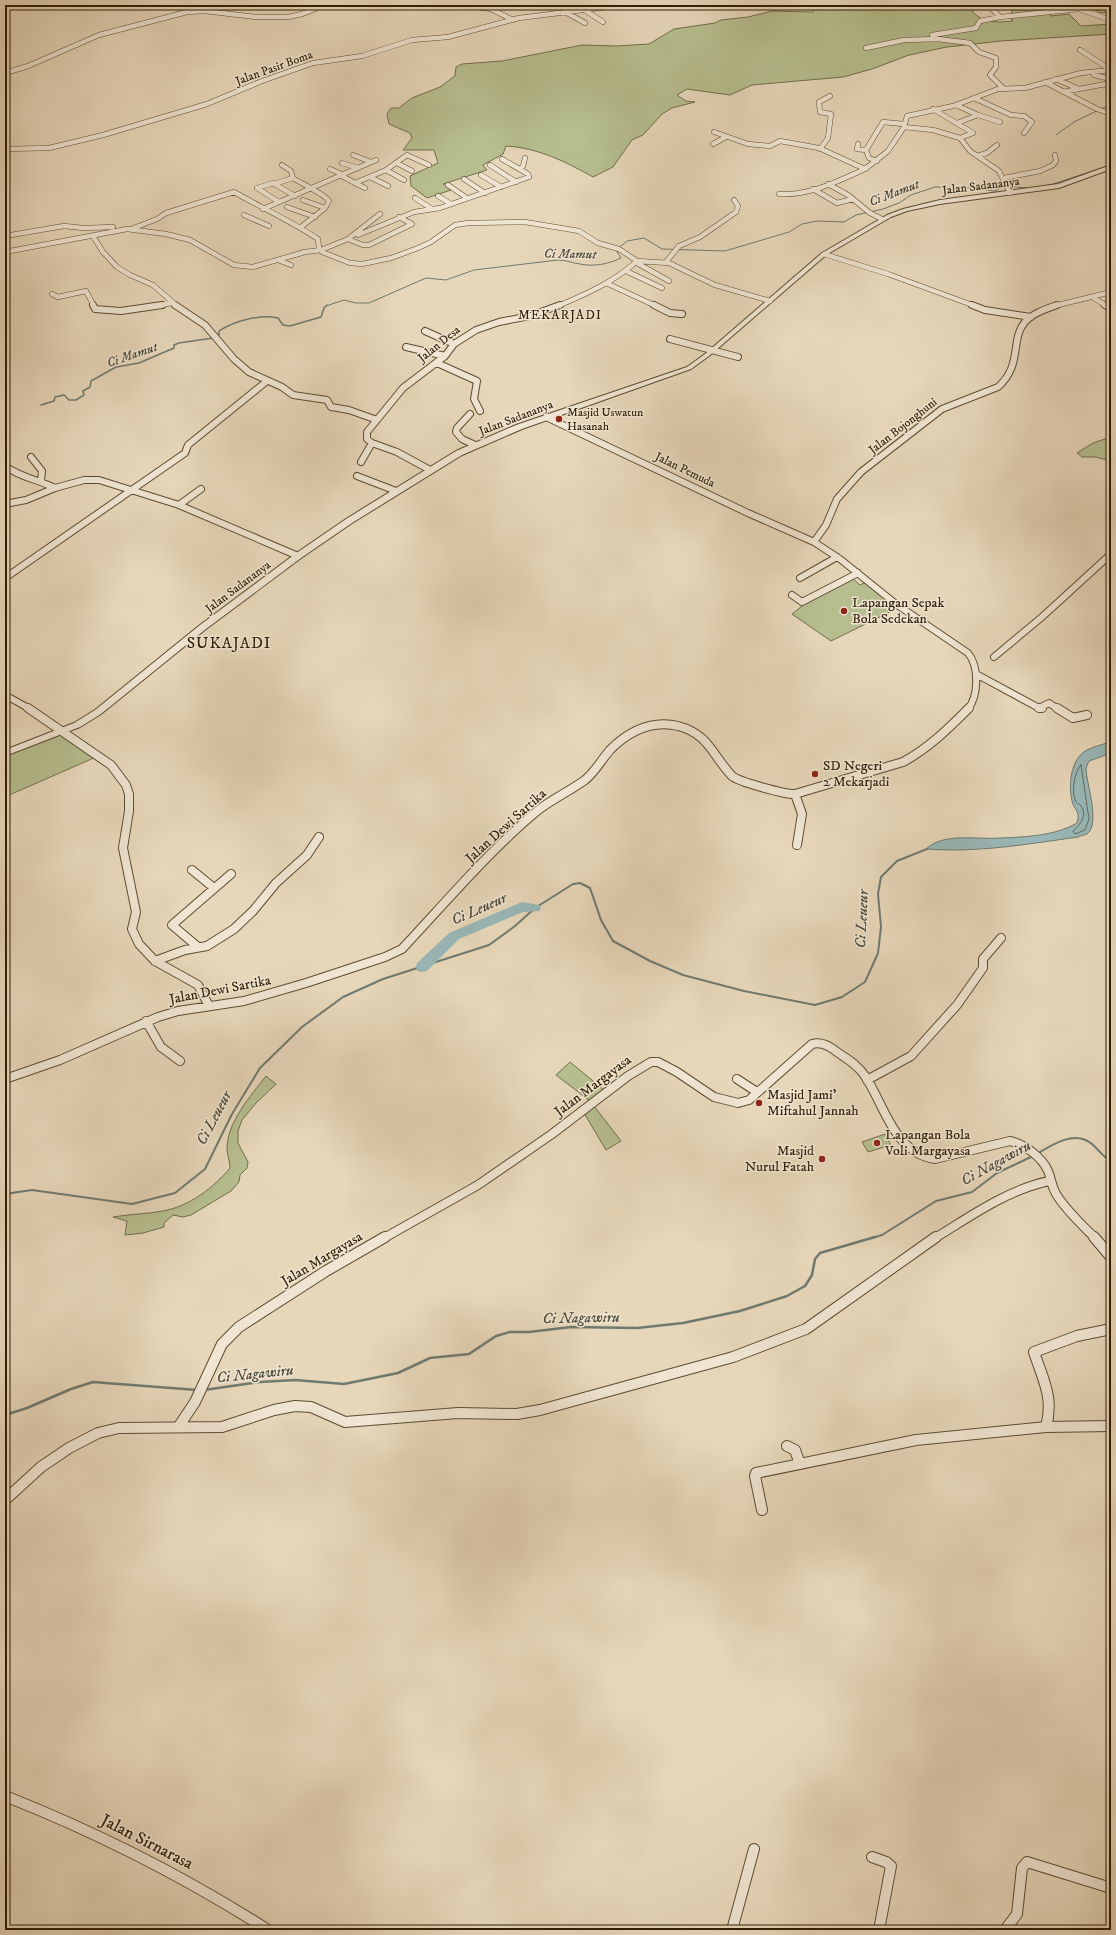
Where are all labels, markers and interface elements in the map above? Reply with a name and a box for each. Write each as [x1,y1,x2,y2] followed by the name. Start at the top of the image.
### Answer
[232,47,315,89] street label: Jalan Pasir Boma
[940,174,1022,198] street label: Jalan Sadananya
[867,176,922,210] water label: Ci Mamut
[544,246,597,262] water label: Ci Mamut
[518,307,602,323] district label: MEKARJADI
[414,322,464,366] street label: Jalan Desa
[105,339,160,371] water label: Ci Mamut
[865,395,940,458] street label: Jalan Bojonghuni
[476,397,556,439] street label: Jalan Sadananya
[567,405,644,434] place label: Masjid Uswatun Hasanah
[554,414,564,424] marker: Masjid Uswatun Hasanah
[652,449,718,491] street label: Jalan Pemuda
[202,557,274,617] street label: Jalan Sadananya
[852,594,945,628] place label: Lapangan Sepak Bola Sedekan
[839,606,849,616] marker: Lapangan Sepak Bola Sedekan
[187,633,271,653] district label: SUKAJADI
[823,757,890,791] place label: SD Negeri 2 Mekarjadi
[810,769,820,779] marker: SD Negeri 2 Mekarjadi
[460,785,550,868] street label: Jalan Dewi Sartika
[448,888,511,930] water label: Ci Leueur
[851,888,873,949] water label: Ci Leueur
[166,971,272,1009] street label: Jalan Dewi Sartika
[549,1051,635,1122] street label: Jalan Margayasa
[192,1086,237,1148] water label: Ci Leueur
[767,1086,859,1120] place label: Masjid Jami' Miftahul Jannah
[754,1098,764,1108] marker: Masjid Jami' Miftahul Jannah
[884,1126,971,1160] place label: Lapangan Bola Voli Margayasa
[958,1136,1035,1190] water label: Ci Nagawiru
[872,1138,882,1148] marker: Lapangan Bola Voli Margayasa
[745,1142,815,1176] place label: Masjid Nurul Fatah
[817,1154,827,1164] marker: Masjid Nurul Fatah
[276,1228,366,1291] street label: Jalan Margayasa
[542,1308,620,1328] water label: Ci Nagawiru
[216,1360,295,1387] water label: Ci Nagawiru
[95,1808,198,1875] street label: Jalan Sirnarasa

